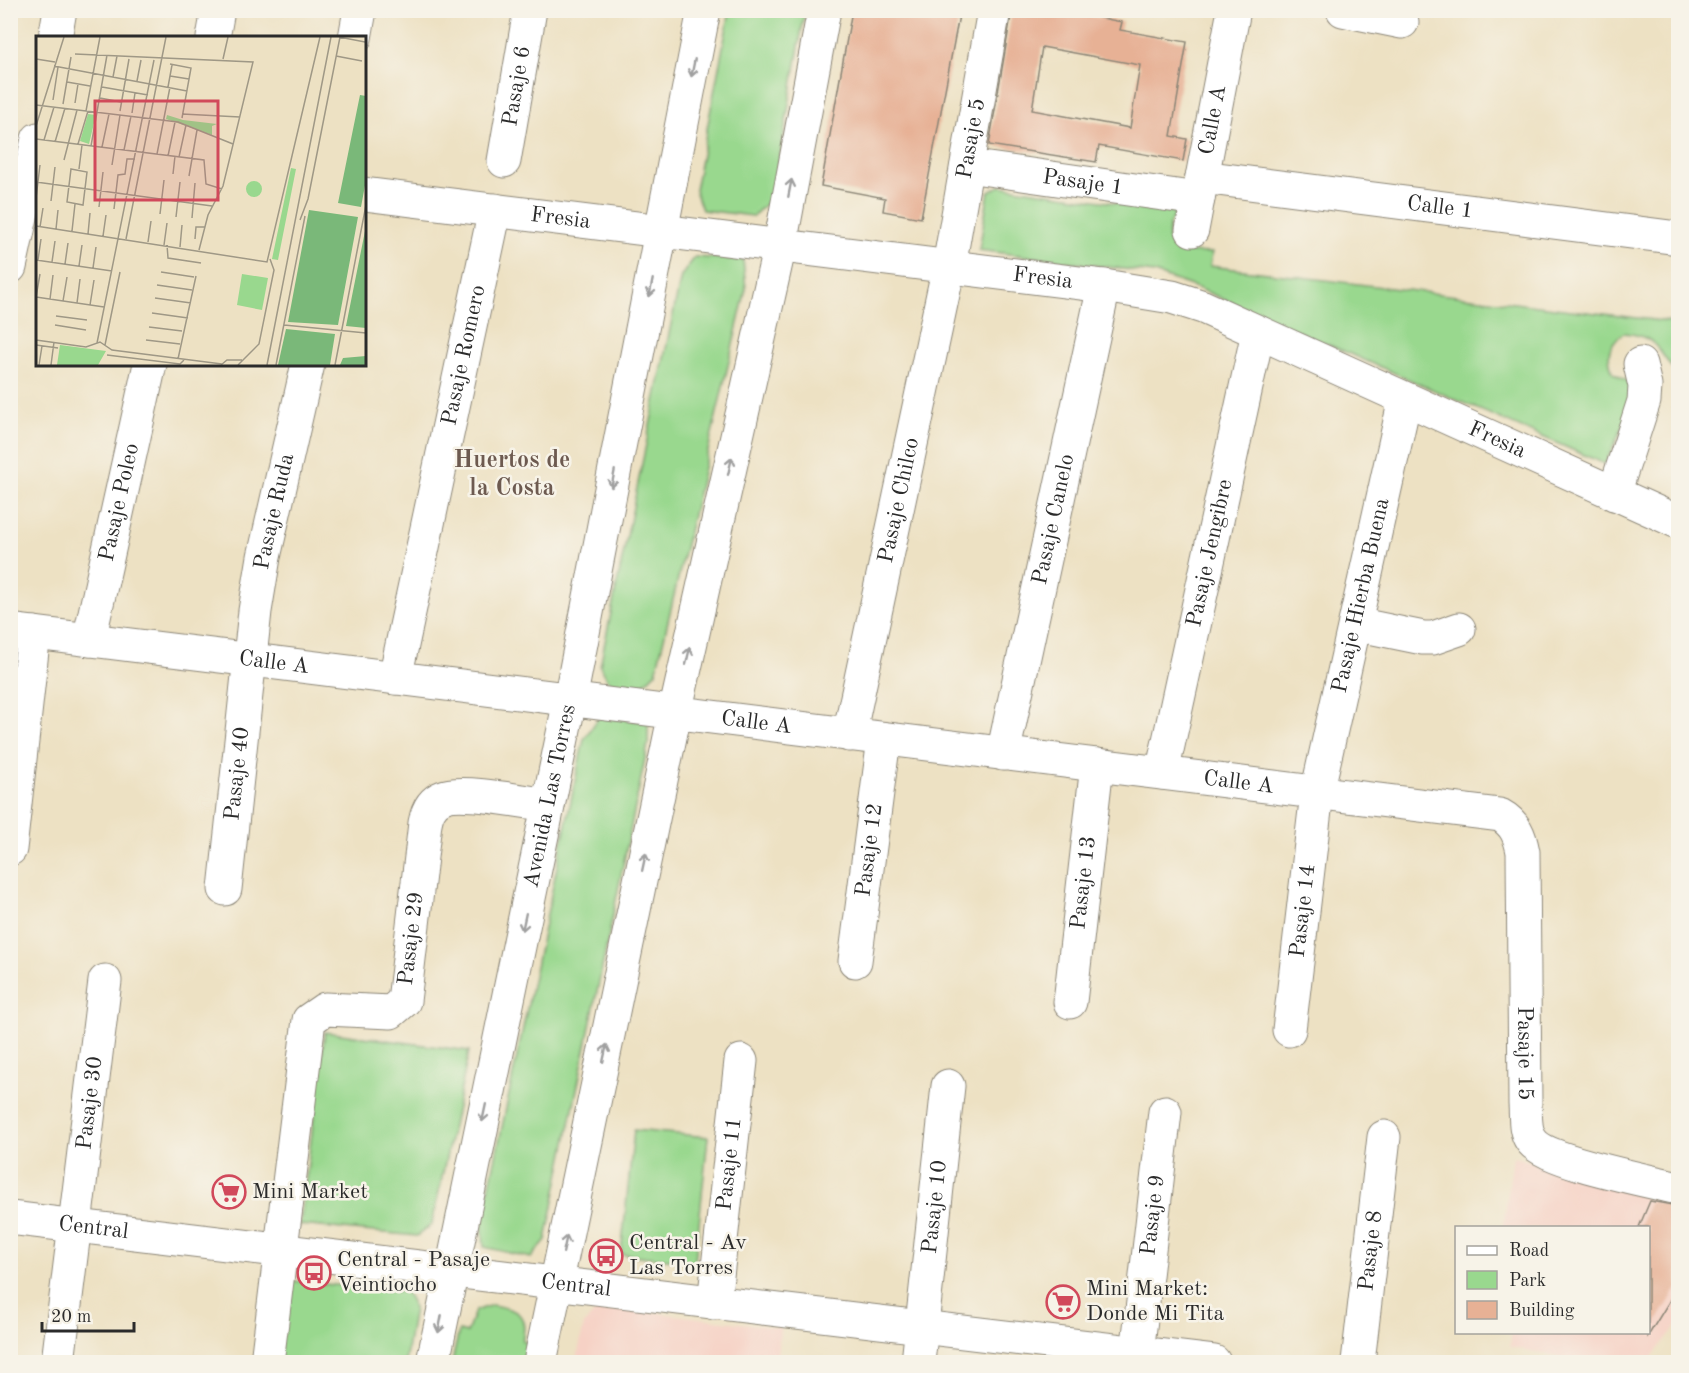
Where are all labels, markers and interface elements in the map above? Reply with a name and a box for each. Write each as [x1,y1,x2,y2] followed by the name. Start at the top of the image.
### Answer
[36,36,366,366] inset map
[499,44,535,128] street label: Pasaje 6
[687,58,698,77] one-way arrow
[1196,83,1230,157] street label: Calle A
[954,96,989,180] street label: Pasaje 5
[1041,166,1125,199] street label: Pasaje 1
[785,178,796,198] one-way arrow
[1406,192,1474,223] street label: Calle 1
[529,204,592,233] street label: Fresia
[1011,264,1074,293] street label: Fresia
[645,278,656,297] one-way arrow
[438,283,490,427] street label: Pasaje Romero
[1465,418,1529,463] street label: Fresia
[875,435,923,565] street label: Pasaje Chilco
[96,441,143,563] street label: Pasaje Poleo
[454,449,570,501] district label: Huertos de la Costa
[251,451,298,571] street label: Pasaje Ruda
[1029,452,1078,587] street label: Pasaje Canelo
[725,456,737,475] one-way arrow
[607,469,618,488] one-way arrow
[1183,477,1237,629] street label: Pasaje Jengibre
[1329,496,1394,695] street label: Pasaje Hierba Buena
[682,647,694,666] one-way arrow
[238,648,311,678] street label: Calle A
[520,702,580,890] street label: Avenida Las Torres
[720,707,793,738] street label: Calle A
[221,726,253,822] street label: Pasaje 40
[1202,767,1275,798] street label: Calle A
[853,802,887,898] street label: Pasaje 12
[1067,835,1100,931] street label: Pasaje 13
[639,852,650,872] one-way arrow
[1287,863,1320,959] street label: Pasaje 14
[395,890,428,987] street label: Pasaje 29
[517,912,529,931] one-way arrow
[1513,1006,1536,1100] street label: Pasaje 15
[599,1043,611,1062] one-way arrow
[73,1055,107,1151] street label: Pasaje 30
[478,1102,489,1122] one-way arrow
[713,1116,746,1212] street label: Pasaje 11
[919,1159,951,1255] street label: Pasaje 10
[1137,1173,1169,1257] street label: Pasaje 9
[211,1174,247,1210] supermarket icon: Mini Market
[252,1181,368,1203] place label: Mini Market
[1355,1209,1386,1292] street label: Pasaje 8
[57,1213,130,1243] street label: Central
[1455,1226,1650,1334] legend
[629,1232,747,1279] place label: Central - Av Las Torres
[560,1234,571,1254] one-way arrow
[588,1238,624,1274] bus stop icon: Central - Av Las Torres
[1509,1242,1549,1260] text: Road
[337,1249,490,1296] place label: Central - Pasaje Veintiocho
[296,1255,332,1291] bus stop icon: Central - Pasaje Veintiocho
[540,1271,612,1301] street label: Central
[1509,1272,1546,1290] text: Park
[1086,1278,1225,1325] place label: Mini Market: Donde Mi Tita
[1045,1284,1081,1320] supermarket icon: Mini Market: Donde Mi Tita
[42,1295,134,1333] scale bar
[1509,1302,1575,1320] text: Building
[51,1308,91,1326] text: 20 m
[434,1314,445,1333] one-way arrow

